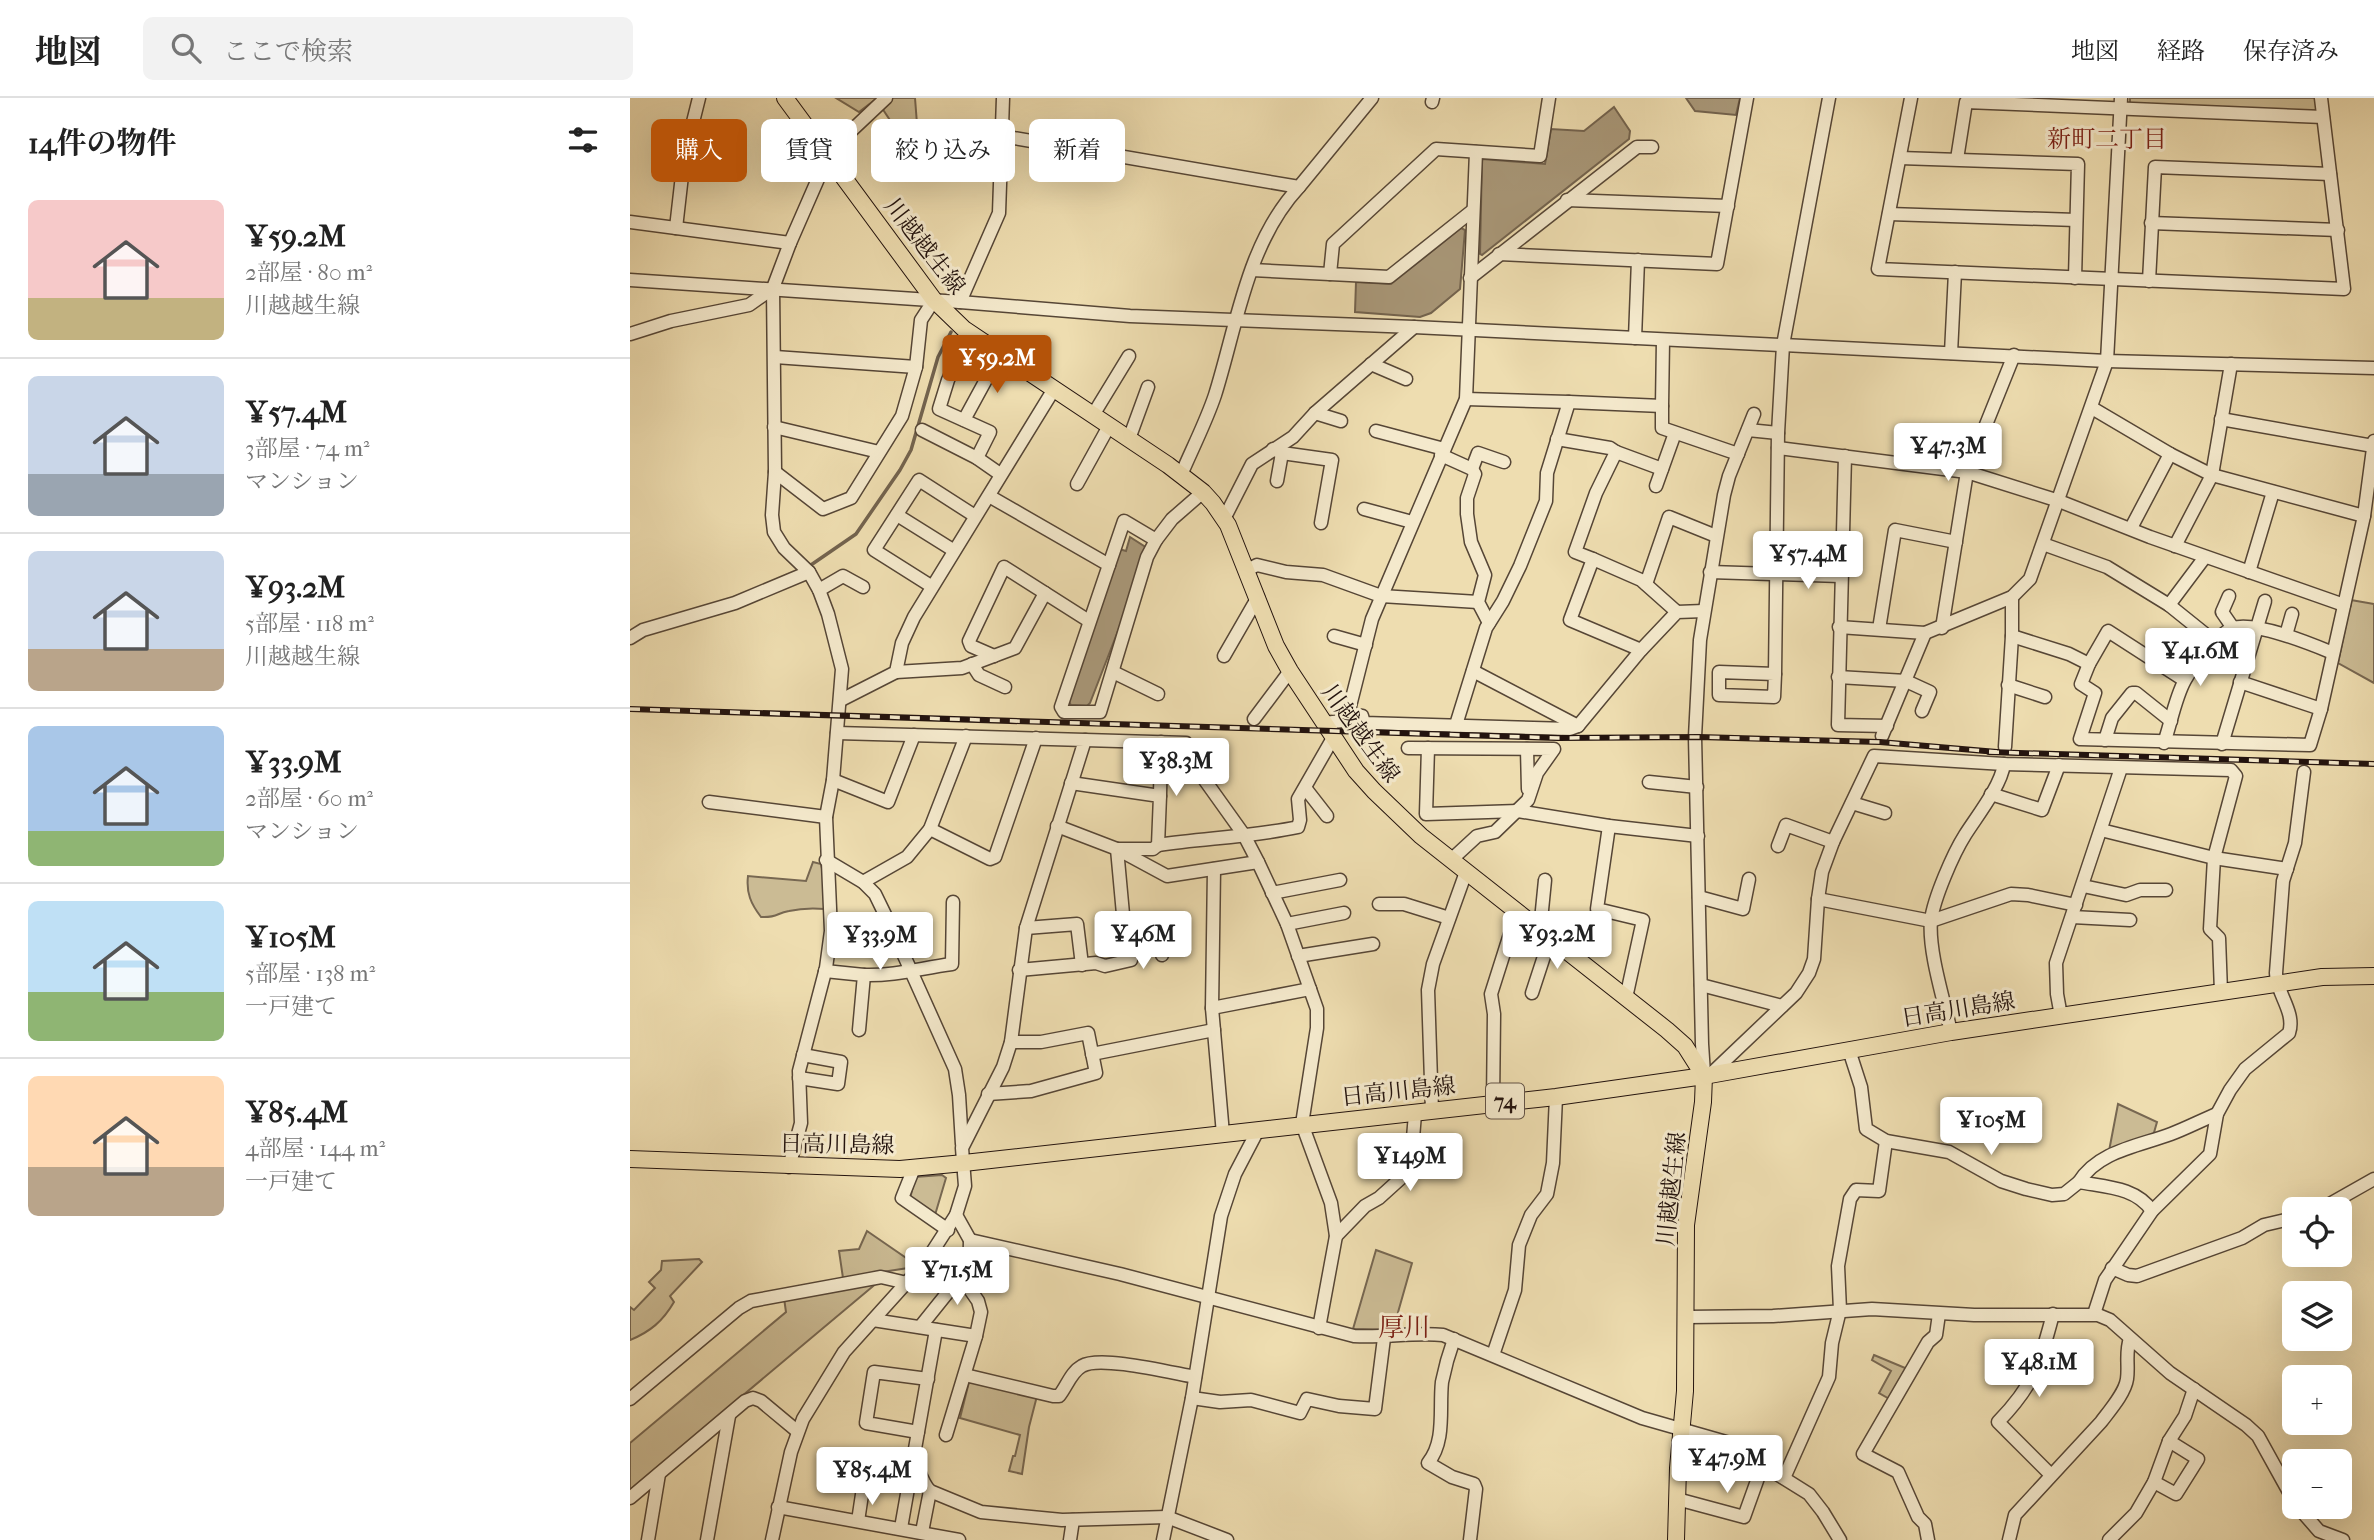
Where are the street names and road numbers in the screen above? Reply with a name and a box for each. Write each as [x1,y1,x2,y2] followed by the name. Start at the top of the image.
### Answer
[879,193,971,300] street label: 川越越生線
[1316,679,1405,788] street label: 川越越生線
[1899,987,2017,1032] street label: 日高川島線
[1339,1072,1457,1111] street label: 日高川島線
[1486,1084,1524,1118] road number: 74
[779,1130,895,1159] street label: 日高川島線
[1652,1130,1691,1248] street label: 川越越生線

